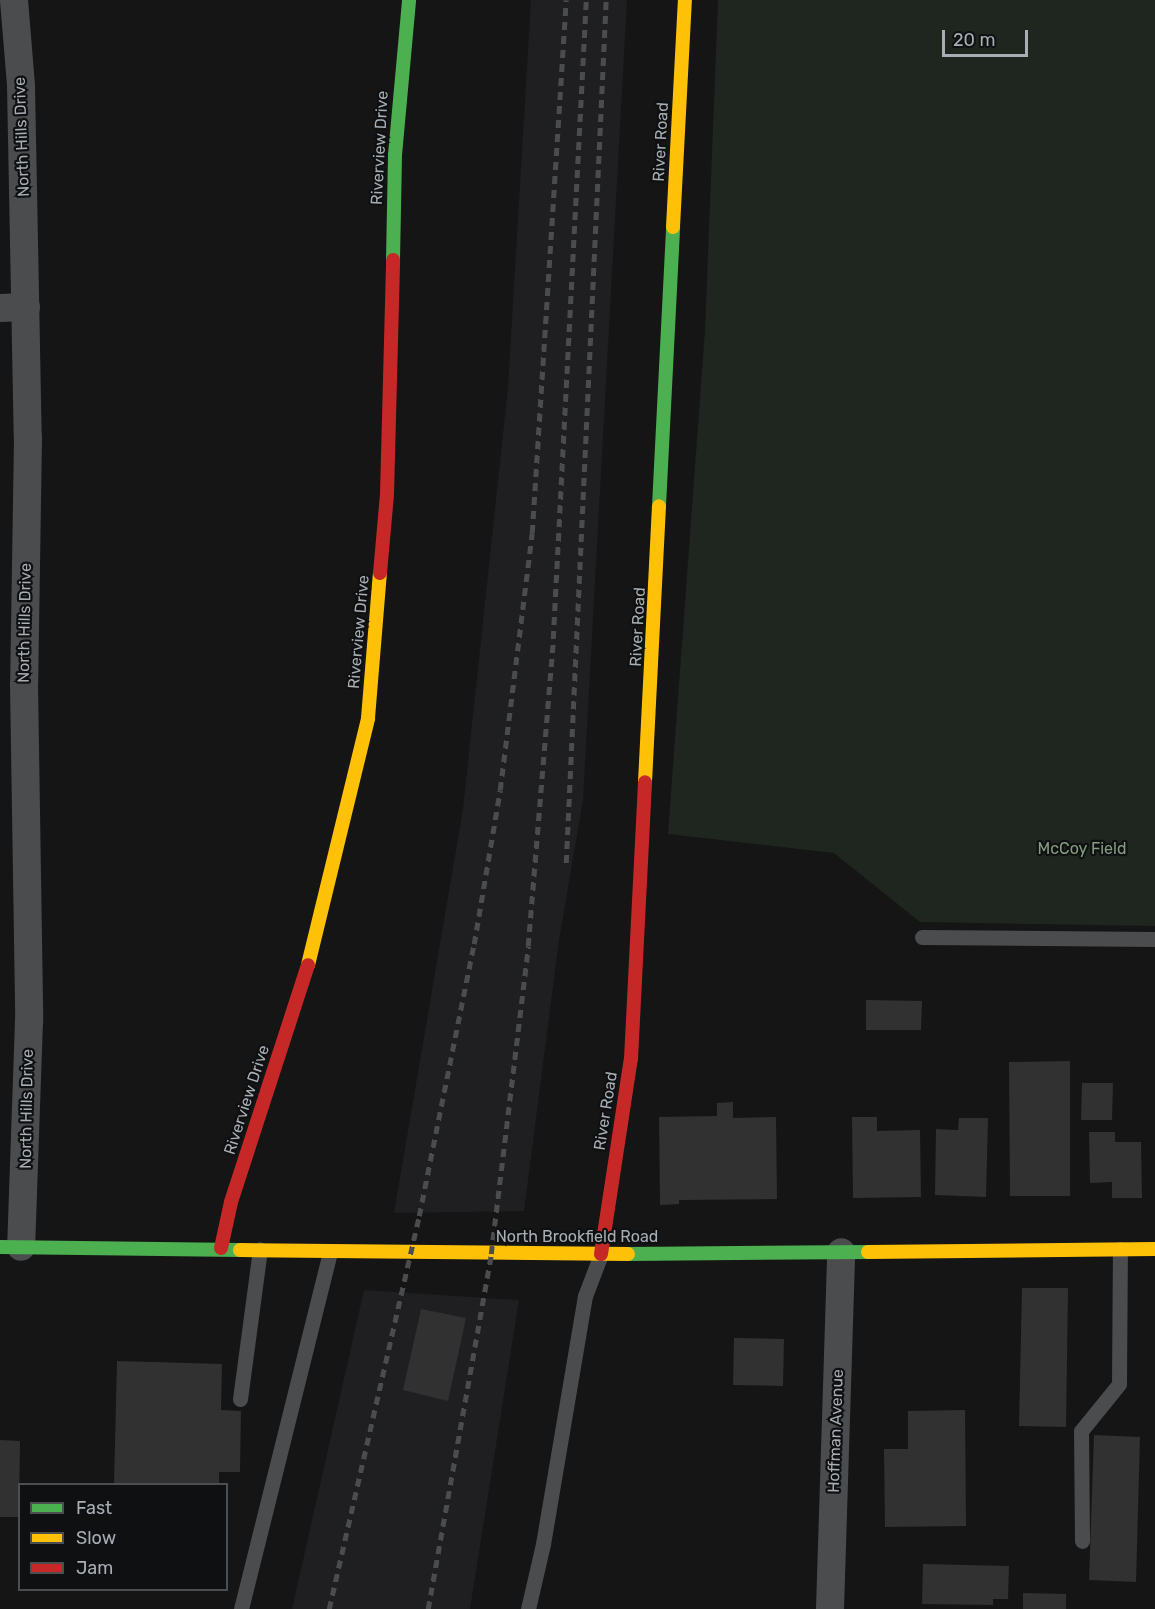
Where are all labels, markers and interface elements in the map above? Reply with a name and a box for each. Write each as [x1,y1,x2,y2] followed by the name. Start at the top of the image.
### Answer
[945,18,1030,56] scale bar
[953,29,995,51] text: 20 m
[10,77,34,197] street label: North Hills Drive
[367,90,393,206] street label: Riverview Drive
[649,102,673,182] street label: River Road
[14,563,36,683] street label: North Hills Drive
[344,574,374,690] street label: Riverview Drive
[626,587,650,667] street label: River Road
[1037,839,1127,859] park label: McCoy Field
[220,1042,274,1158] street label: Riverview Drive
[16,1049,38,1169] street label: North Hills Drive
[590,1070,622,1152] street label: River Road
[496,1227,658,1247] street label: North Brookfield Road
[824,1369,848,1493] street label: Hoffman Avenue
[18,1483,228,1591] legend
[76,1497,112,1519] text: Fast
[76,1527,116,1549] text: Slow
[76,1557,113,1579] text: Jam

